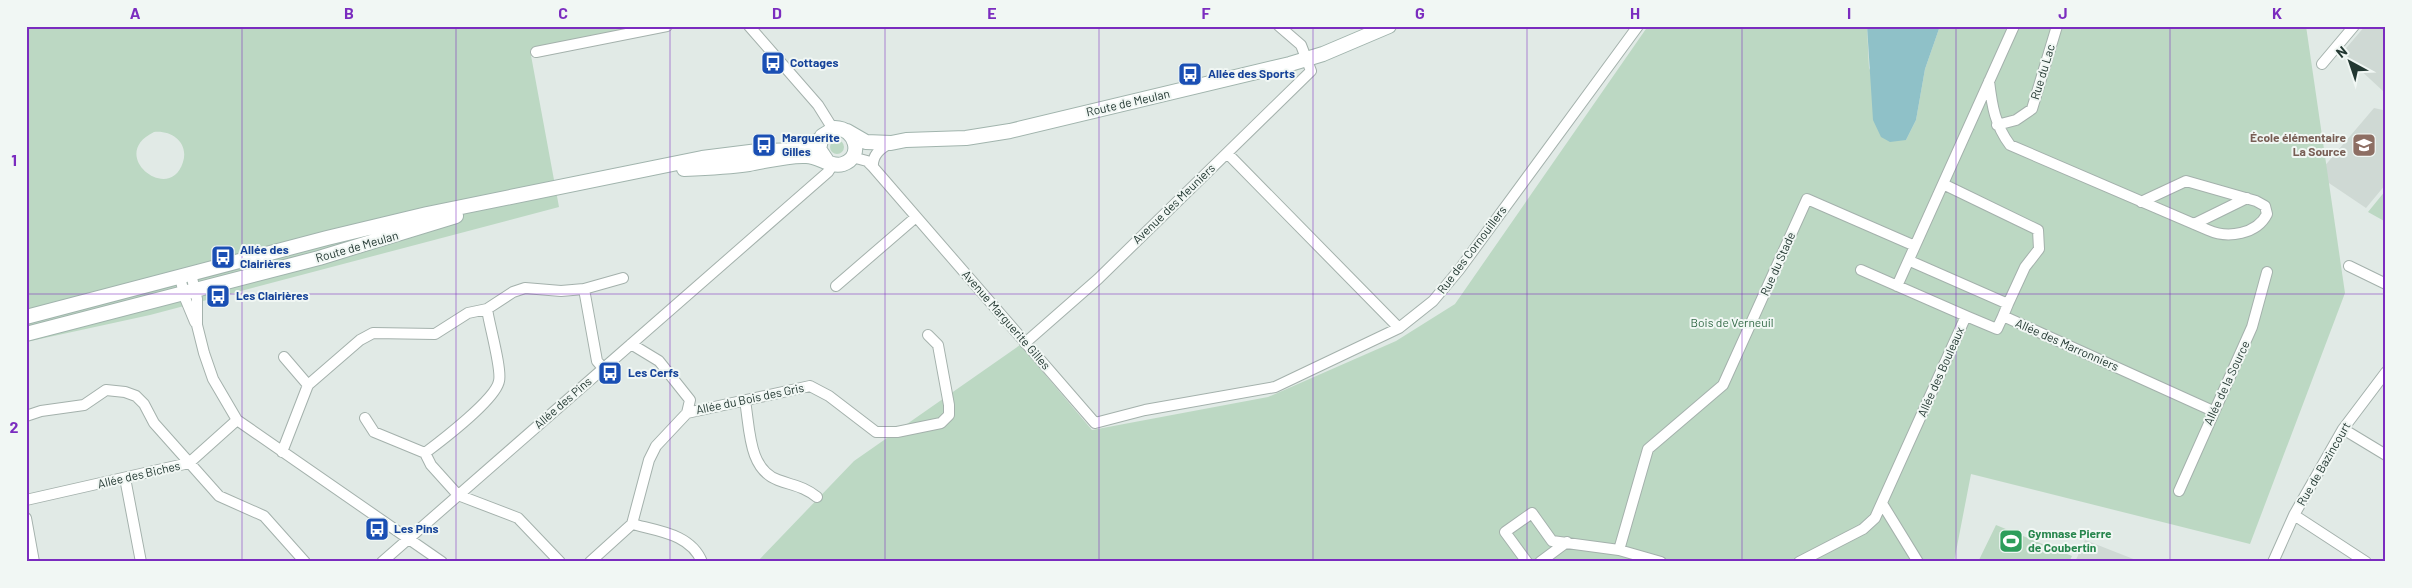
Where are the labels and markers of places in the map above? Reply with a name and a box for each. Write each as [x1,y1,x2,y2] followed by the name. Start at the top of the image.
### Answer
[760,50,786,76] bus stop icon: Cottages
[790,55,838,69] place label: Cottages
[1177,61,1203,87] bus stop icon: Allée des Sports
[1208,66,1295,80] place label: Allée des Sports
[782,130,840,158] place label: Marguerite Gilles
[2250,130,2346,158] place label: École élémentaire La Source
[751,132,777,158] bus stop icon: Marguerite Gilles
[2351,132,2377,158] school or university icon: École élémentaire La Source
[240,242,291,270] place label: Allée des Clairières
[210,244,236,270] bus stop icon: Allée des Clairières
[205,283,231,309] bus stop icon: Les Clairières
[236,288,309,302] place label: Les Clairières
[597,360,623,386] bus stop icon: Les Cerfs
[628,365,679,379] place label: Les Cerfs
[364,516,390,542] bus stop icon: Les Pins
[394,521,439,535] place label: Les Pins
[2028,526,2112,554] place label: Gymnase Pierre de Coubertin
[1998,528,2024,554] sports icon: Gymnase Pierre de Coubertin

